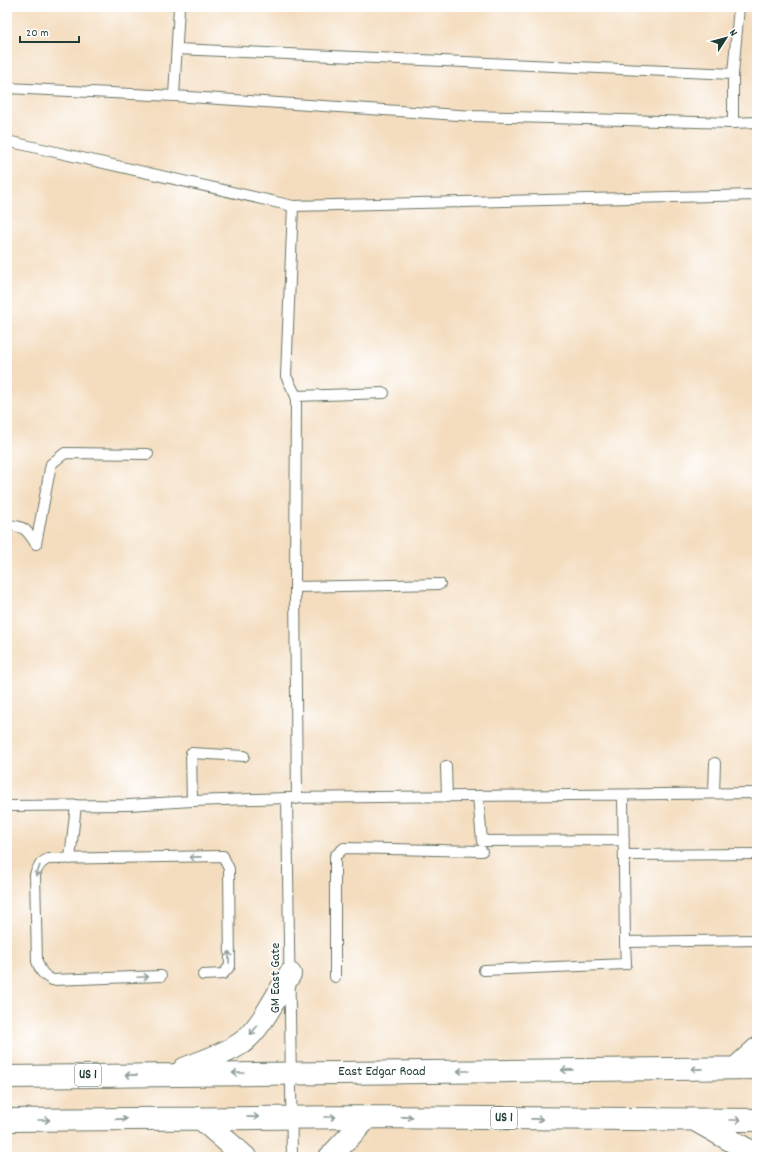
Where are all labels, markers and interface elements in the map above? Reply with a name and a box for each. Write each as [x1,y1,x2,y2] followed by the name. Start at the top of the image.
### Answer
[20,18,79,44] scale bar
[706,18,746,58] north arrow
[26,25,49,42] text: 20 m
[724,26,741,41] text: N
[189,853,202,861] one-way arrow
[33,865,41,877] one-way arrow
[266,943,286,1013] street label: GM East Gate
[226,951,233,964] one-way arrow
[136,974,149,981] one-way arrow
[250,1025,258,1036] one-way arrow
[338,1062,426,1082] street label: East Edgar Road
[75,1064,101,1086] road number: US 1
[691,1065,704,1073] one-way arrow
[561,1066,574,1074] one-way arrow
[457,1067,470,1075] one-way arrow
[232,1070,245,1077] one-way arrow
[125,1071,138,1079] one-way arrow
[491,1107,517,1129] road number: US 1
[323,1113,336,1121] one-way arrow
[400,1113,413,1121] one-way arrow
[246,1114,259,1121] one-way arrow
[114,1115,127,1123] one-way arrow
[530,1115,543,1123] one-way arrow
[37,1116,50,1124] one-way arrow
[728,1116,741,1124] one-way arrow

